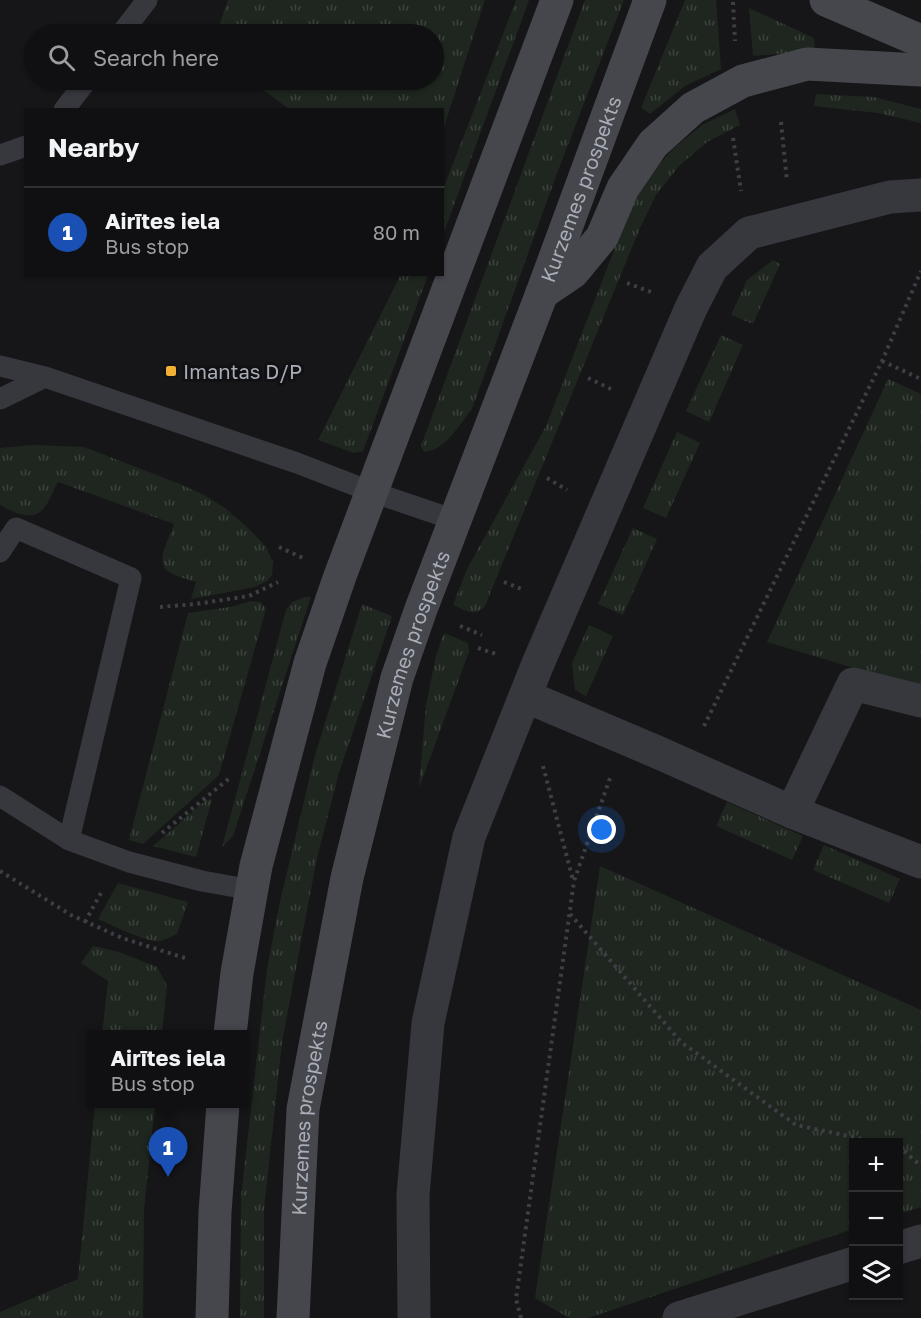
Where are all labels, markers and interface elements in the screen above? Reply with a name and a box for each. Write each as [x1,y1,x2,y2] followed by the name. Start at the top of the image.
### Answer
[24,24,444,90] search box
[45,41,78,74] icon: search
[93,44,219,71] text: Search here
[535,92,626,285] street label: Kurzemes prospekts
[48,132,139,163] text: Nearby
[105,207,220,234] text: Airītes iela
[62,220,73,244] text: 1
[373,220,420,244] text: 80 m
[105,234,189,258] text: Bus stop
[183,359,302,383] place label: Imantas D/P
[164,364,178,378] marker: Imantas D/P
[370,547,454,741] street label: Kurzemes prospekts
[587,815,616,844] your location
[286,1018,332,1216] street label: Kurzemes prospekts
[87,1030,249,1108] popup
[111,1044,226,1071] text: Airītes iela
[111,1071,195,1095] text: Bus stop
[148,1128,188,1177] pin: 1
[849,1138,903,1300] map controls
[849,1138,903,1192] button: +
[849,1192,903,1246] button: −
[849,1246,903,1300] button: layers

